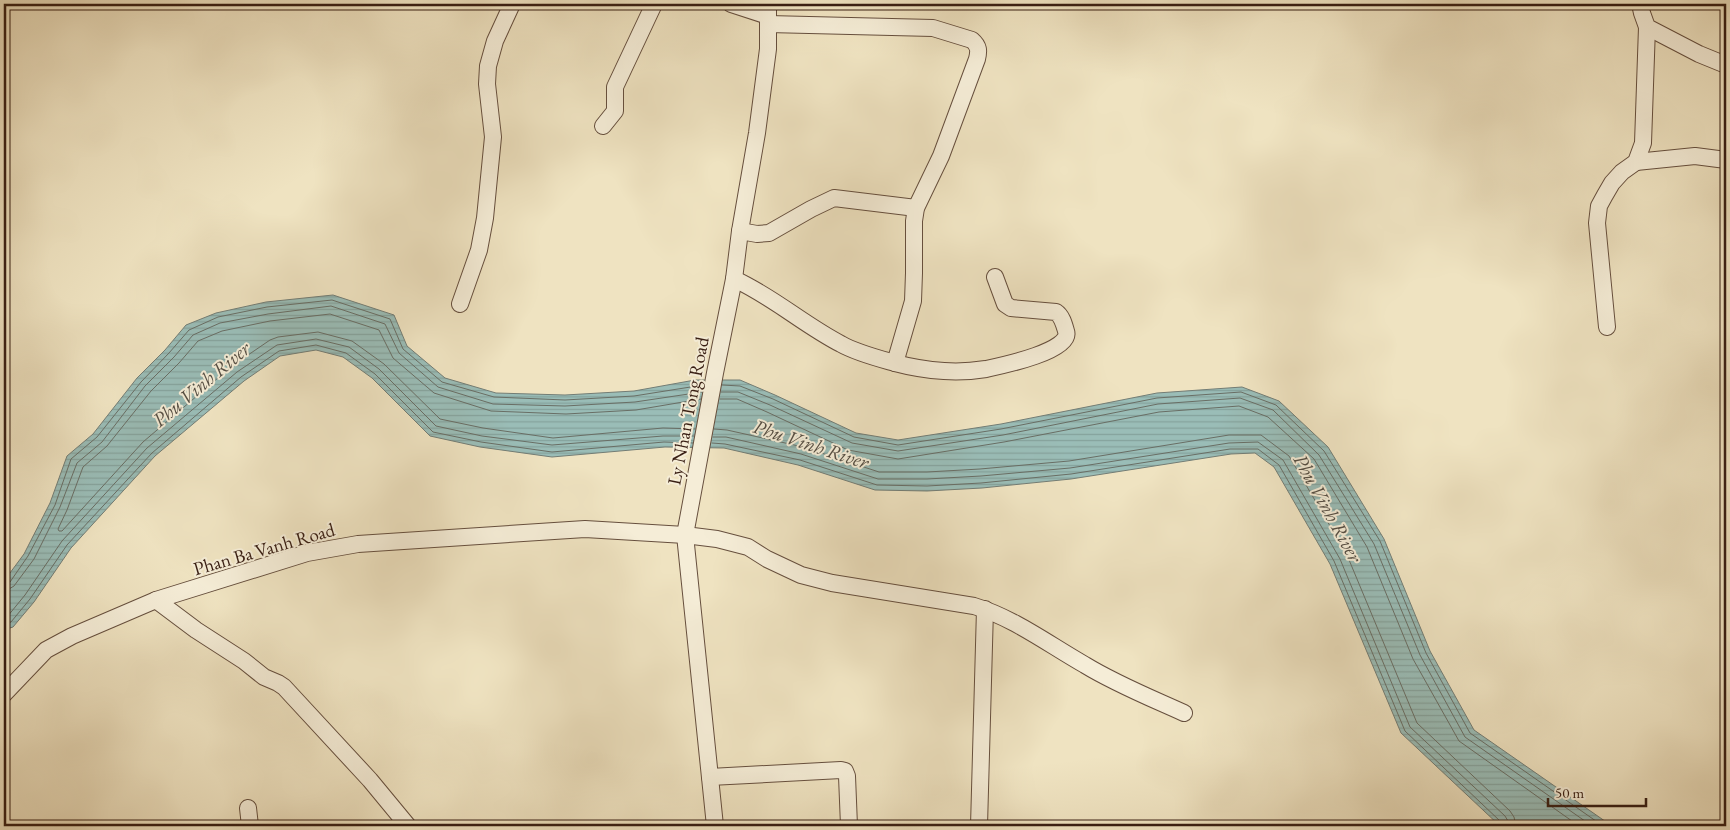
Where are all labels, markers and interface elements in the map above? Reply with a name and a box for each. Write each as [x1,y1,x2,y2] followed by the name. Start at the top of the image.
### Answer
[661,334,715,487] street label: Ly Nhan Tong Road
[147,335,256,433] water label: Phu Vinh River
[750,413,873,475] water label: Phu Vinh River
[1288,449,1369,568] water label: Phu Vinh River
[190,517,338,581] street label: Phan Ba Vanh Road
[1548,775,1645,807] scale bar
[1555,783,1584,802] text: 50 m

